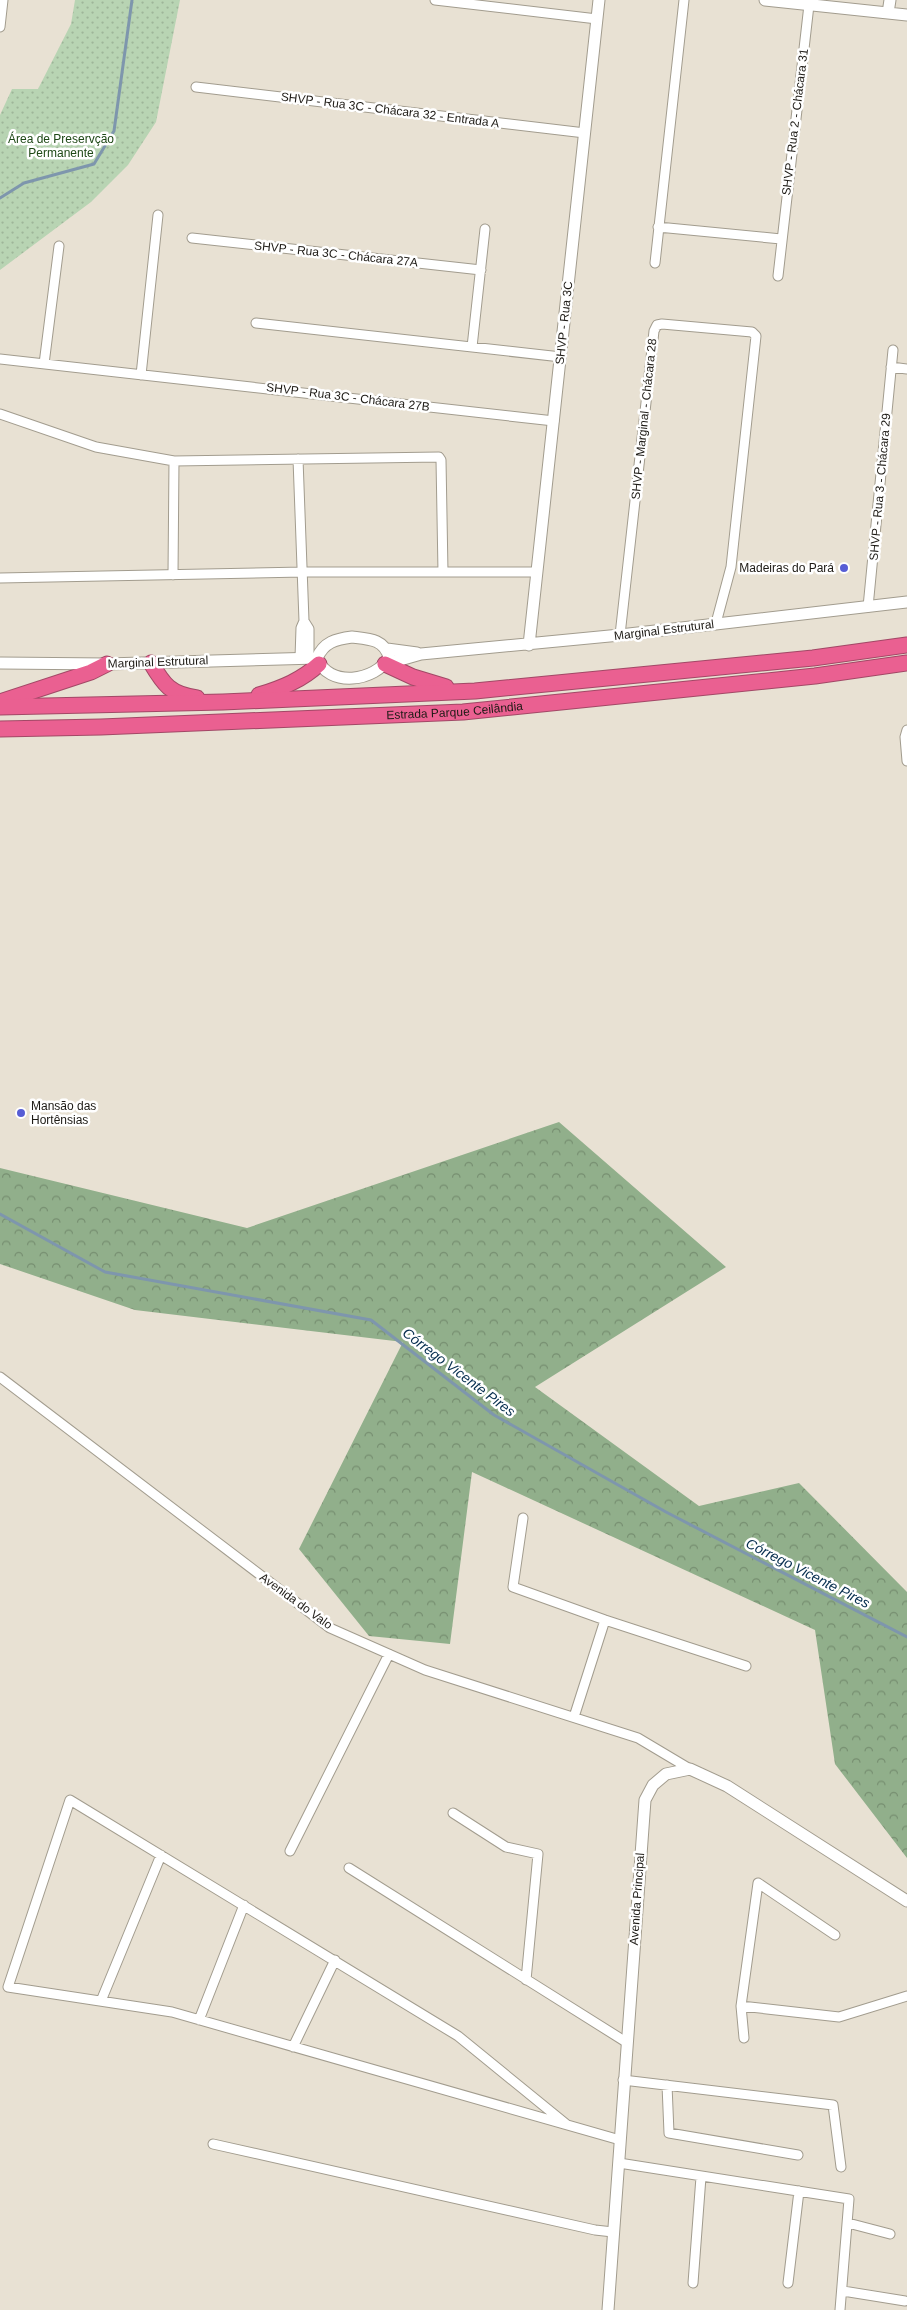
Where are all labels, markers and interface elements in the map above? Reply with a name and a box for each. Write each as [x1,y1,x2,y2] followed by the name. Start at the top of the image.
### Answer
[779,47,811,196] street label: SHVP - Rua 2 - Chácara 31
[280,90,500,130] street label: SHVP - Rua 3C - Chácara 32 - Entrada A
[8,131,114,160] park label: Área de Preservção Permanente
[253,238,419,270] street label: SHVP - Rua 3C - Chácara 27A
[553,280,575,365] street label: SHVP - Rua 3C
[629,337,659,500] street label: SHVP - Marginal - Chácara 28
[265,380,431,414] street label: SHVP - Rua 3C - Chácara 27B
[867,412,893,561] street label: SHVP - Rua 3 - Chácara 29
[739,561,834,575] place label: Madeiras do Pará
[838,562,850,574] marker: Madeiras do Pará
[613,617,715,643] street label: Marginal Estrutural
[107,653,209,671] street label: Marginal Estrutural
[386,699,524,722] street label: Estrada Parque Ceilândia
[31,1099,96,1127] place label: Mansão das Hortênsias
[15,1107,27,1119] marker: Mansão das Hortênsias
[400,1324,518,1420] water label: Córrego Vicente Pires
[743,1535,873,1611] water label: Córrego Vicente Pires
[257,1570,335,1632] street label: Avenida do Valo
[627,1852,647,1946] street label: Avenida Principal

